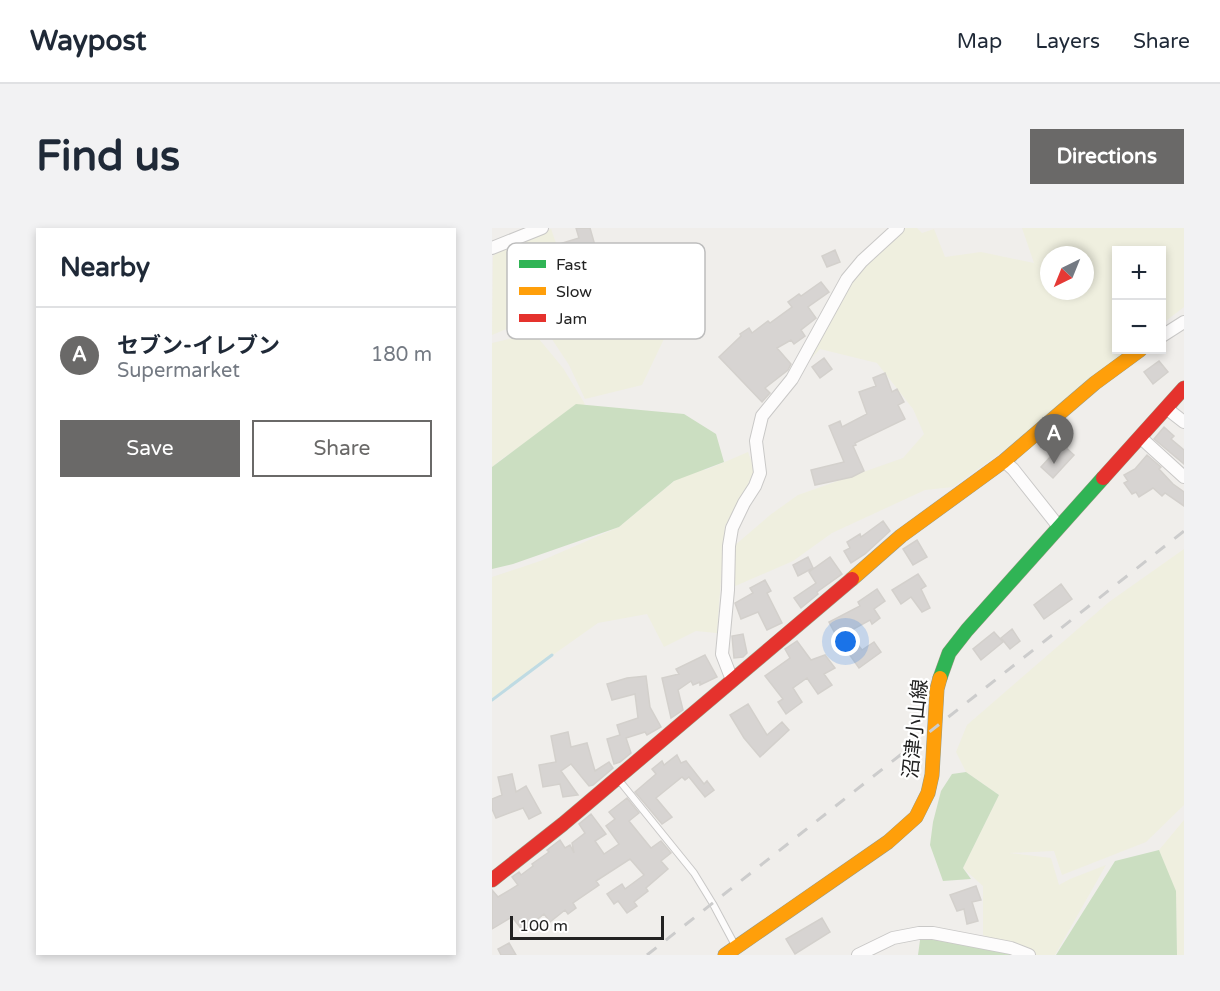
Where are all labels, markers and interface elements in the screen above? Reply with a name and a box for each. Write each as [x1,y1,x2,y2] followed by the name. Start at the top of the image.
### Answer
[30,24,146,58] text: Waypost
[957,29,1002,54] text: Map
[1035,29,1100,54] text: Layers
[1133,29,1190,54] text: Share
[1030,129,1184,184] button: Directions
[36,131,180,182] text: Find us
[507,243,705,339] legend
[1040,246,1094,300] north arrow
[1112,246,1166,354] map controls
[1112,246,1166,300] button: +
[60,252,150,283] text: Nearby
[556,255,587,275] text: Fast
[556,282,592,302] text: Slow
[1112,300,1166,354] button: −
[556,309,587,329] text: Jam
[117,333,280,359] text: セブン-イレブン
[72,343,87,367] text: A
[371,343,432,367] text: 180 m
[117,359,240,383] text: Supermarket
[1034,414,1074,464] pin: A
[60,420,240,477] button: Save
[252,420,432,477] button: Share
[831,627,860,656] your location
[899,678,933,780] street label: 沼津小山線
[510,913,664,940] scale bar
[519,916,568,936] text: 100 m

